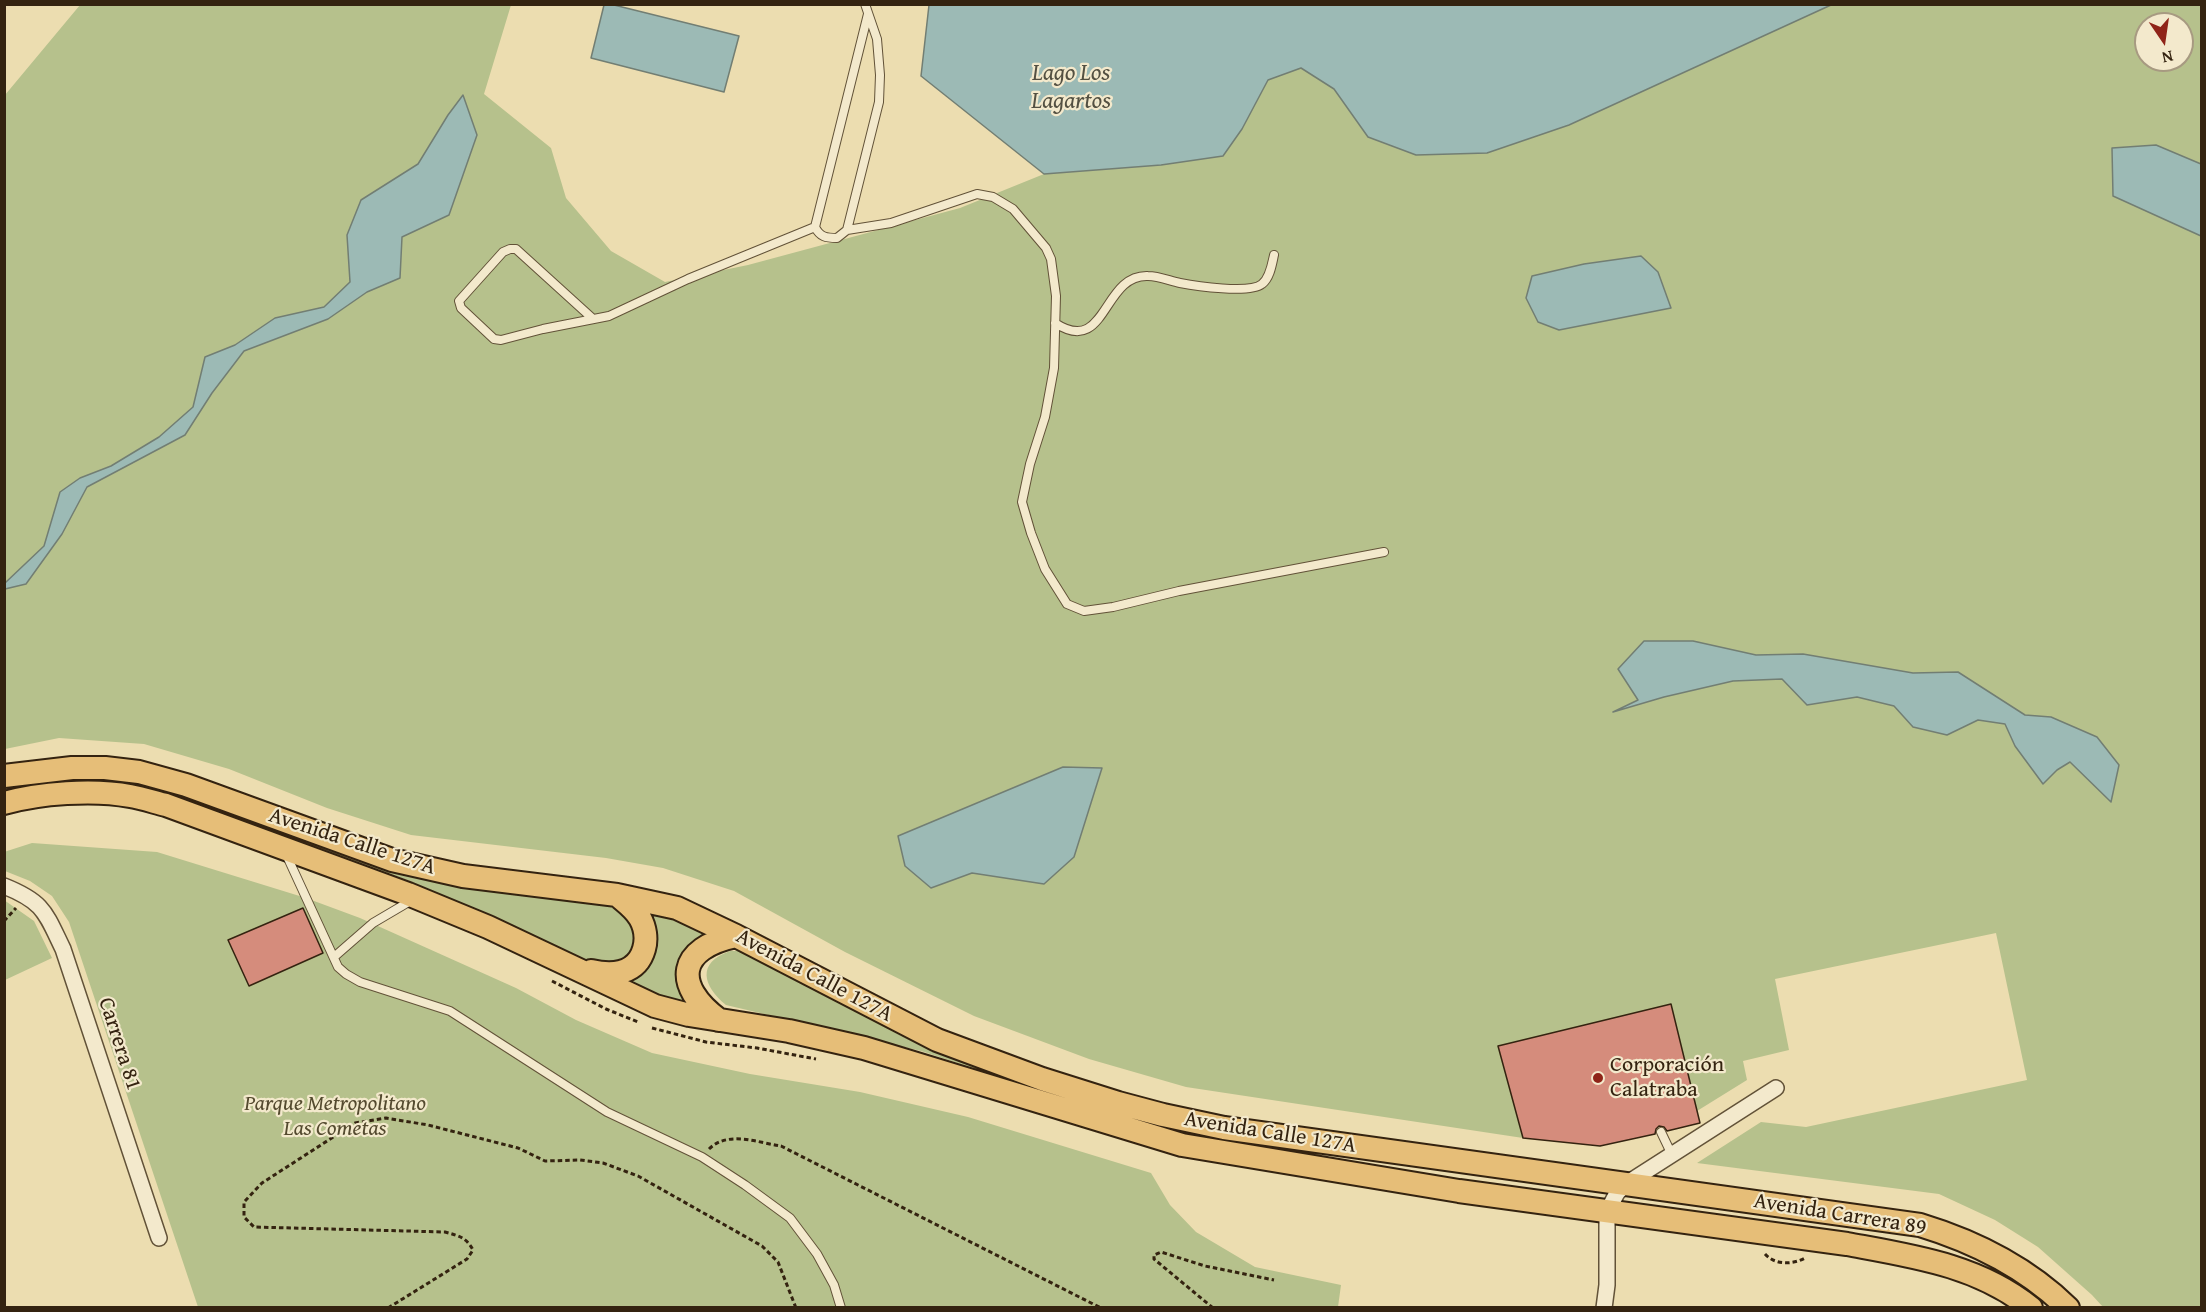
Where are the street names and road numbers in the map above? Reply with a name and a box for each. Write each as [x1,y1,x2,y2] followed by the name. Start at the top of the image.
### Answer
[265,803,439,881] street label: Avenida Calle 127A
[731,924,897,1028] street label: Avenida Calle 127A
[92,994,146,1094] street label: Carrera 81
[1182,1106,1358,1160] street label: Avenida Calle 127A
[1752,1188,1928,1242] street label: Avenida Carrera 89

